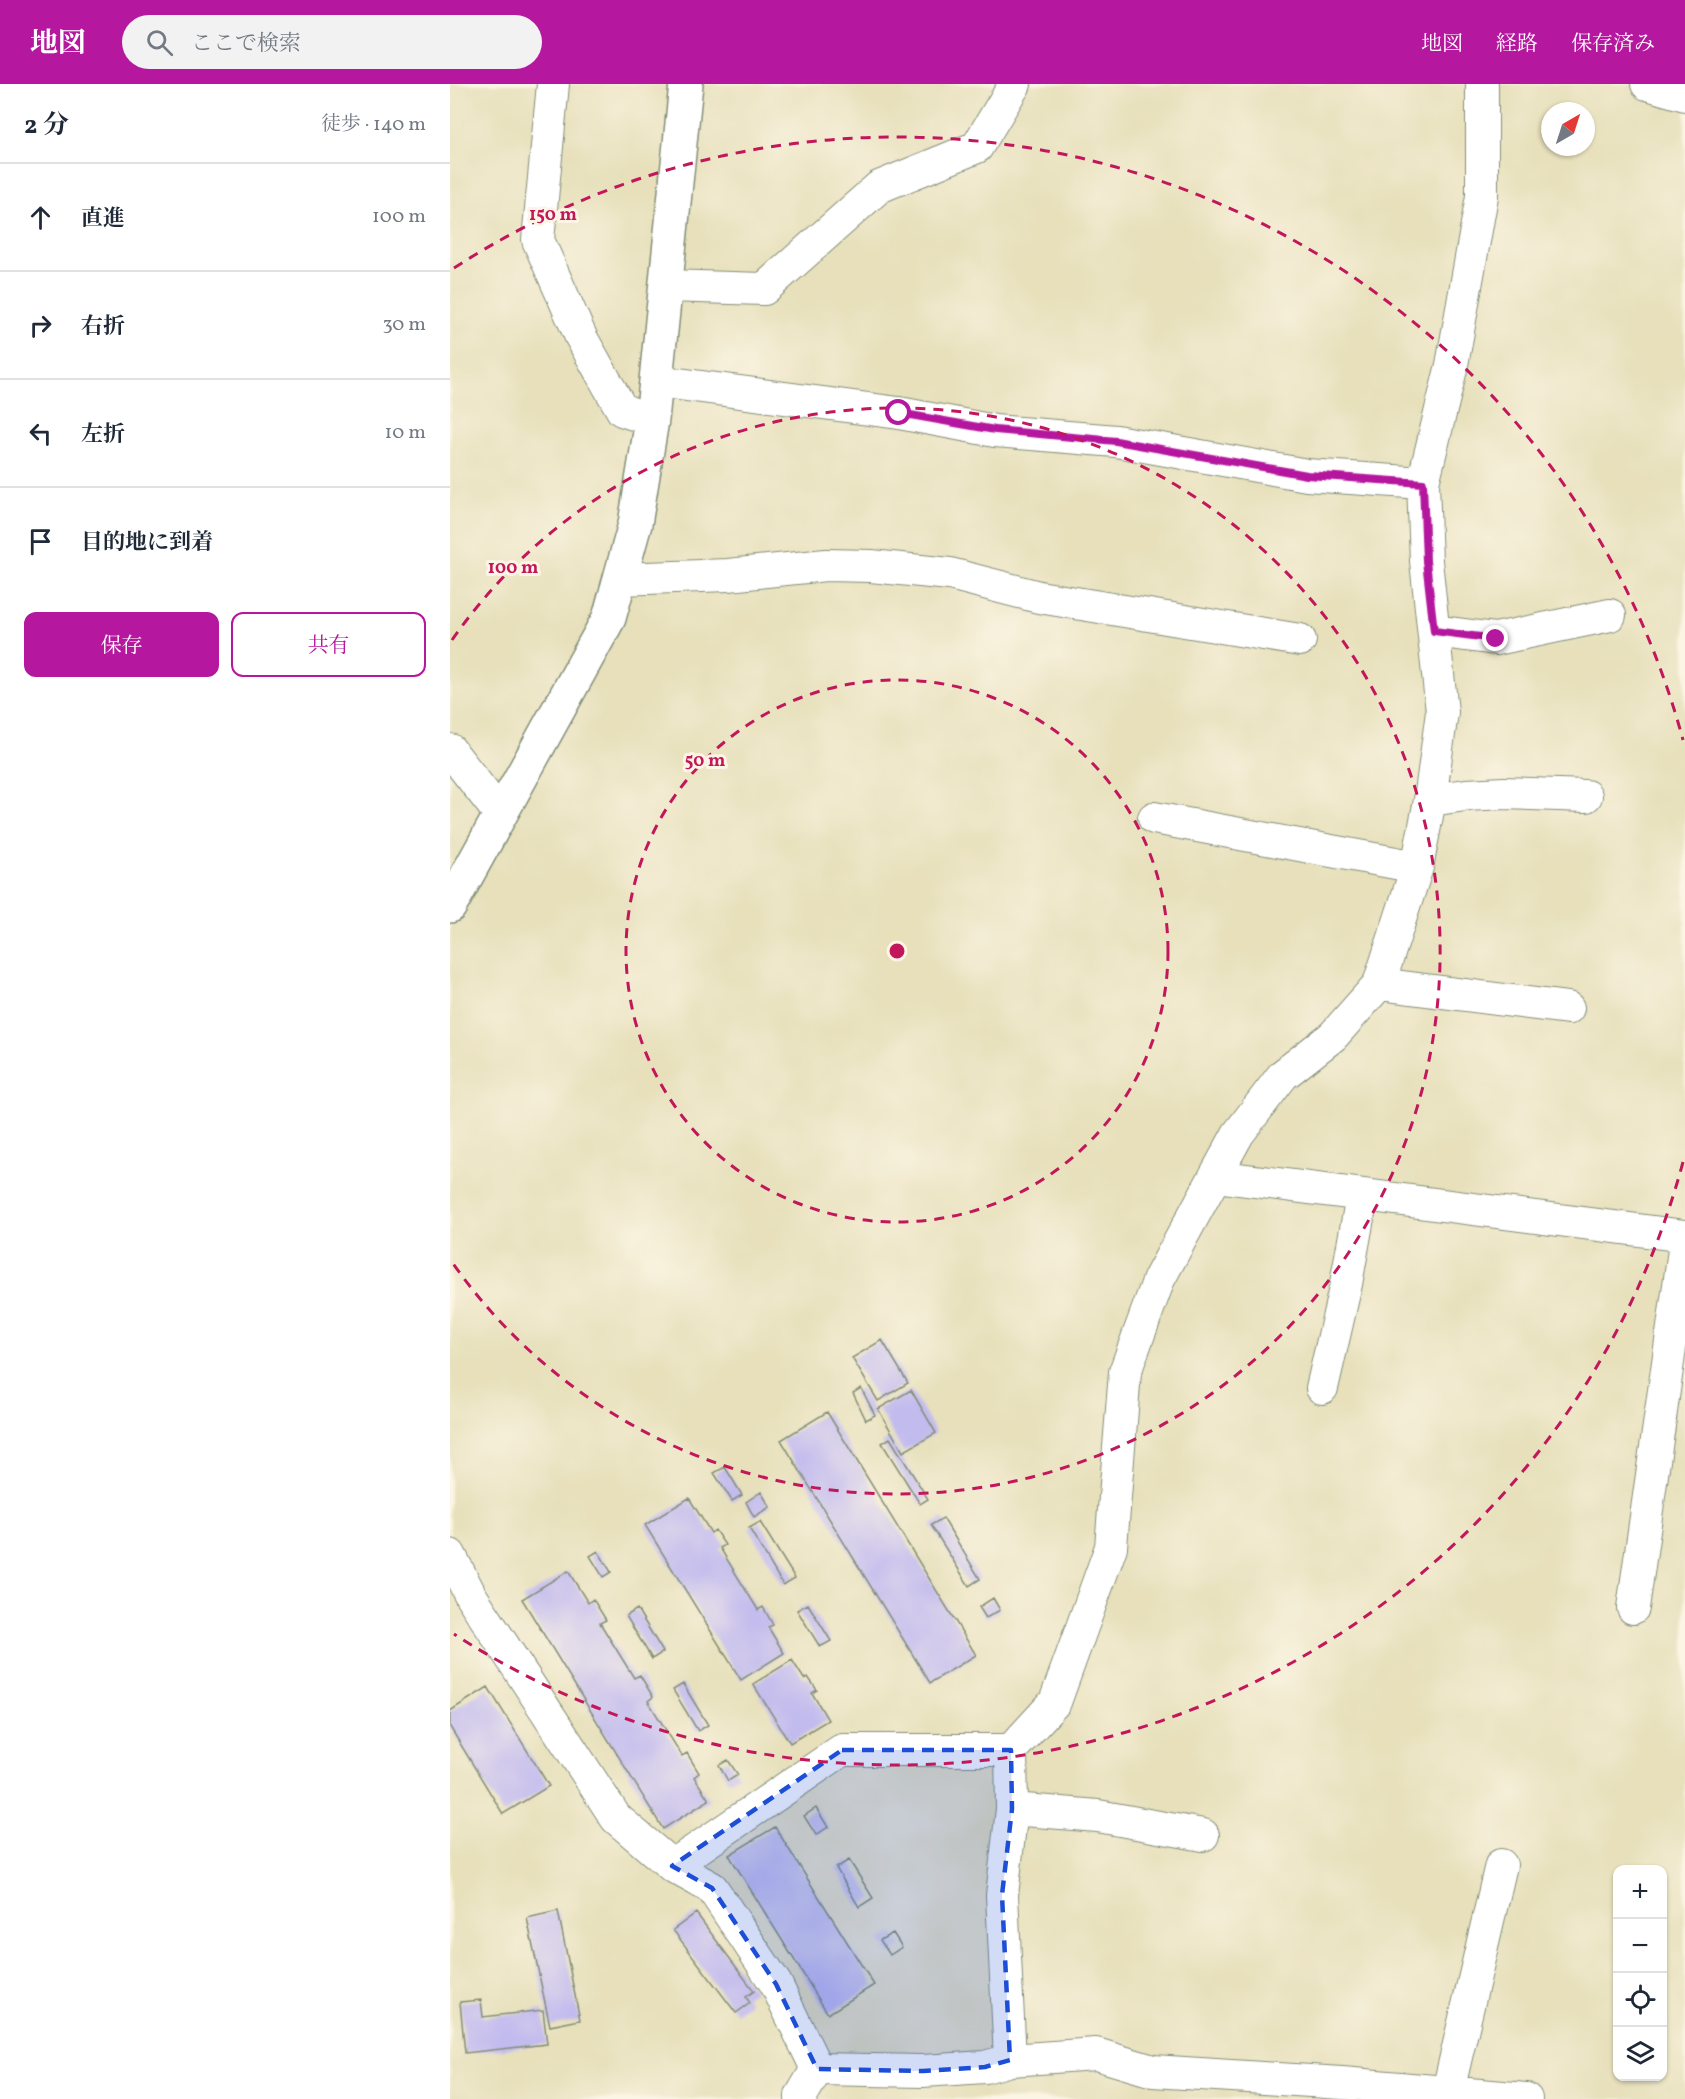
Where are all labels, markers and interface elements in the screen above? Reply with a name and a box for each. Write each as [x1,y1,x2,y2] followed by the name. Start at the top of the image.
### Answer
[122,15,542,69] search box
[30,25,86,64] text: 地図
[143,26,176,59] icon: search
[191,29,301,60] text: ここで検索
[1421,30,1463,59] text: 地図
[1496,30,1538,59] text: 経路
[1571,30,1655,59] text: 保存済み
[1541,102,1595,156] north arrow
[24,108,69,144] text: 2 分
[321,111,426,139] text: 徒歩 · 140 m
[24,201,57,234] icon: ahead
[372,203,426,231] text: 100 m
[529,203,577,228] text: 150 m
[81,204,125,235] text: 直進
[24,309,57,342] icon: right
[382,311,426,339] text: 30 m
[81,312,125,343] text: 右折
[885,399,911,425] route start
[24,417,57,450] icon: left
[385,419,426,447] text: 10 m
[81,420,125,451] text: 左折
[24,525,57,558] icon: arrive
[81,528,213,559] text: 目的地に到着
[488,556,538,581] text: 100 m
[24,612,219,677] button: 保存
[231,612,426,677] button: 共有
[1482,625,1508,651] route end
[685,749,725,774] text: 50 m
[887,941,907,961] centre of rings
[1613,1865,1667,2081] map controls
[1613,1865,1667,1919] button: +
[1613,1919,1667,1973] button: −
[1613,1973,1667,2027] button: locate
[1613,2027,1667,2081] button: layers

